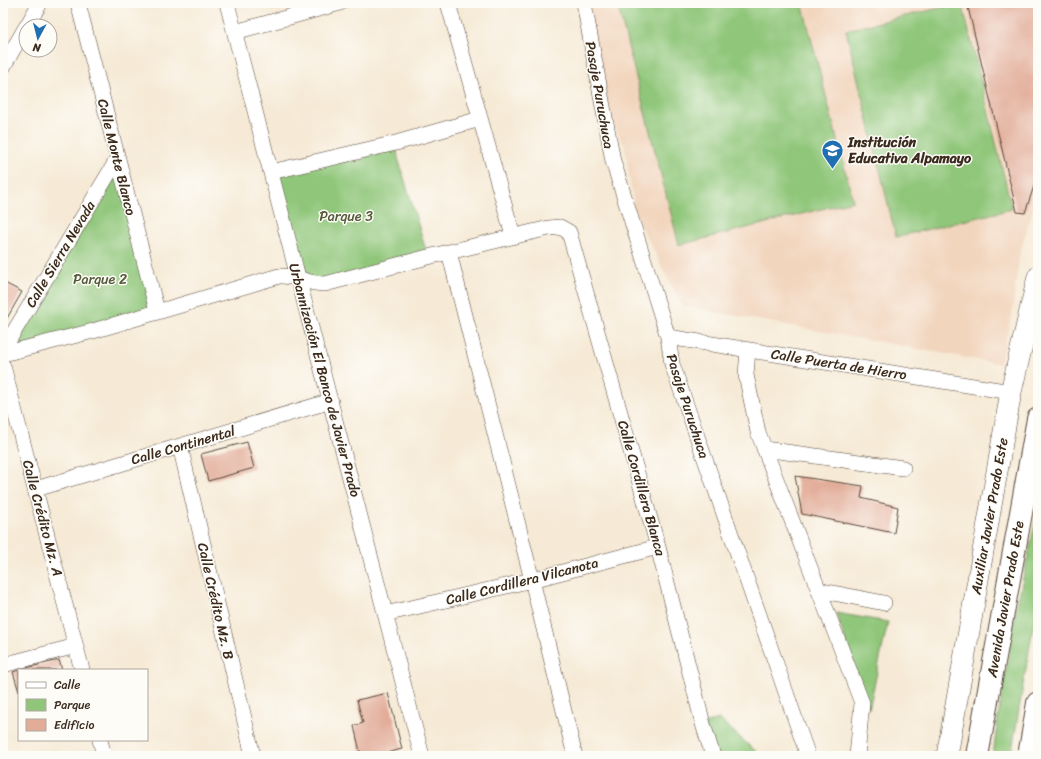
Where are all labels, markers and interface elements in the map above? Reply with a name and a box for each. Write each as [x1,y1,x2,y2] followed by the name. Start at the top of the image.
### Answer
[18,18,58,58] north arrow
[32,37,43,57] text: N
[578,39,621,151] street label: Pasaje Puruchuca
[90,96,143,218] street label: Calle Monte Blanco
[847,130,972,171] place label: Institución Educativa Alpamayo
[820,137,846,170] school or university icon: Institución Educativa Alpamayo
[19,195,103,313] street label: Calle Sierra Nevada
[319,204,373,229] park label: Parque 3
[281,260,368,500] street label: Urbannización El Banco de Javier Prado
[73,267,127,292] park label: Parque 2
[769,341,909,388] street label: Calle Puerta de Hierro
[659,350,716,462] street label: Pasaje Puruchuca
[610,417,673,560] street label: Calle Cordillera Blanca
[128,418,239,472] street label: Calle Continental
[963,436,1016,597] street label: Auxiliar Javier Prado Este
[15,457,70,579] street label: Calle Crédito Mz. A
[979,519,1032,680] street label: Avenida Javier Prado Este
[190,540,241,662] street label: Calle Crédito Mz. B
[443,550,601,613] street label: Calle Cordillera Vilcanota
[18,669,148,741] legend
[54,674,81,696] text: Calle
[54,694,91,716] text: Parque
[54,714,94,736] text: Edificio

